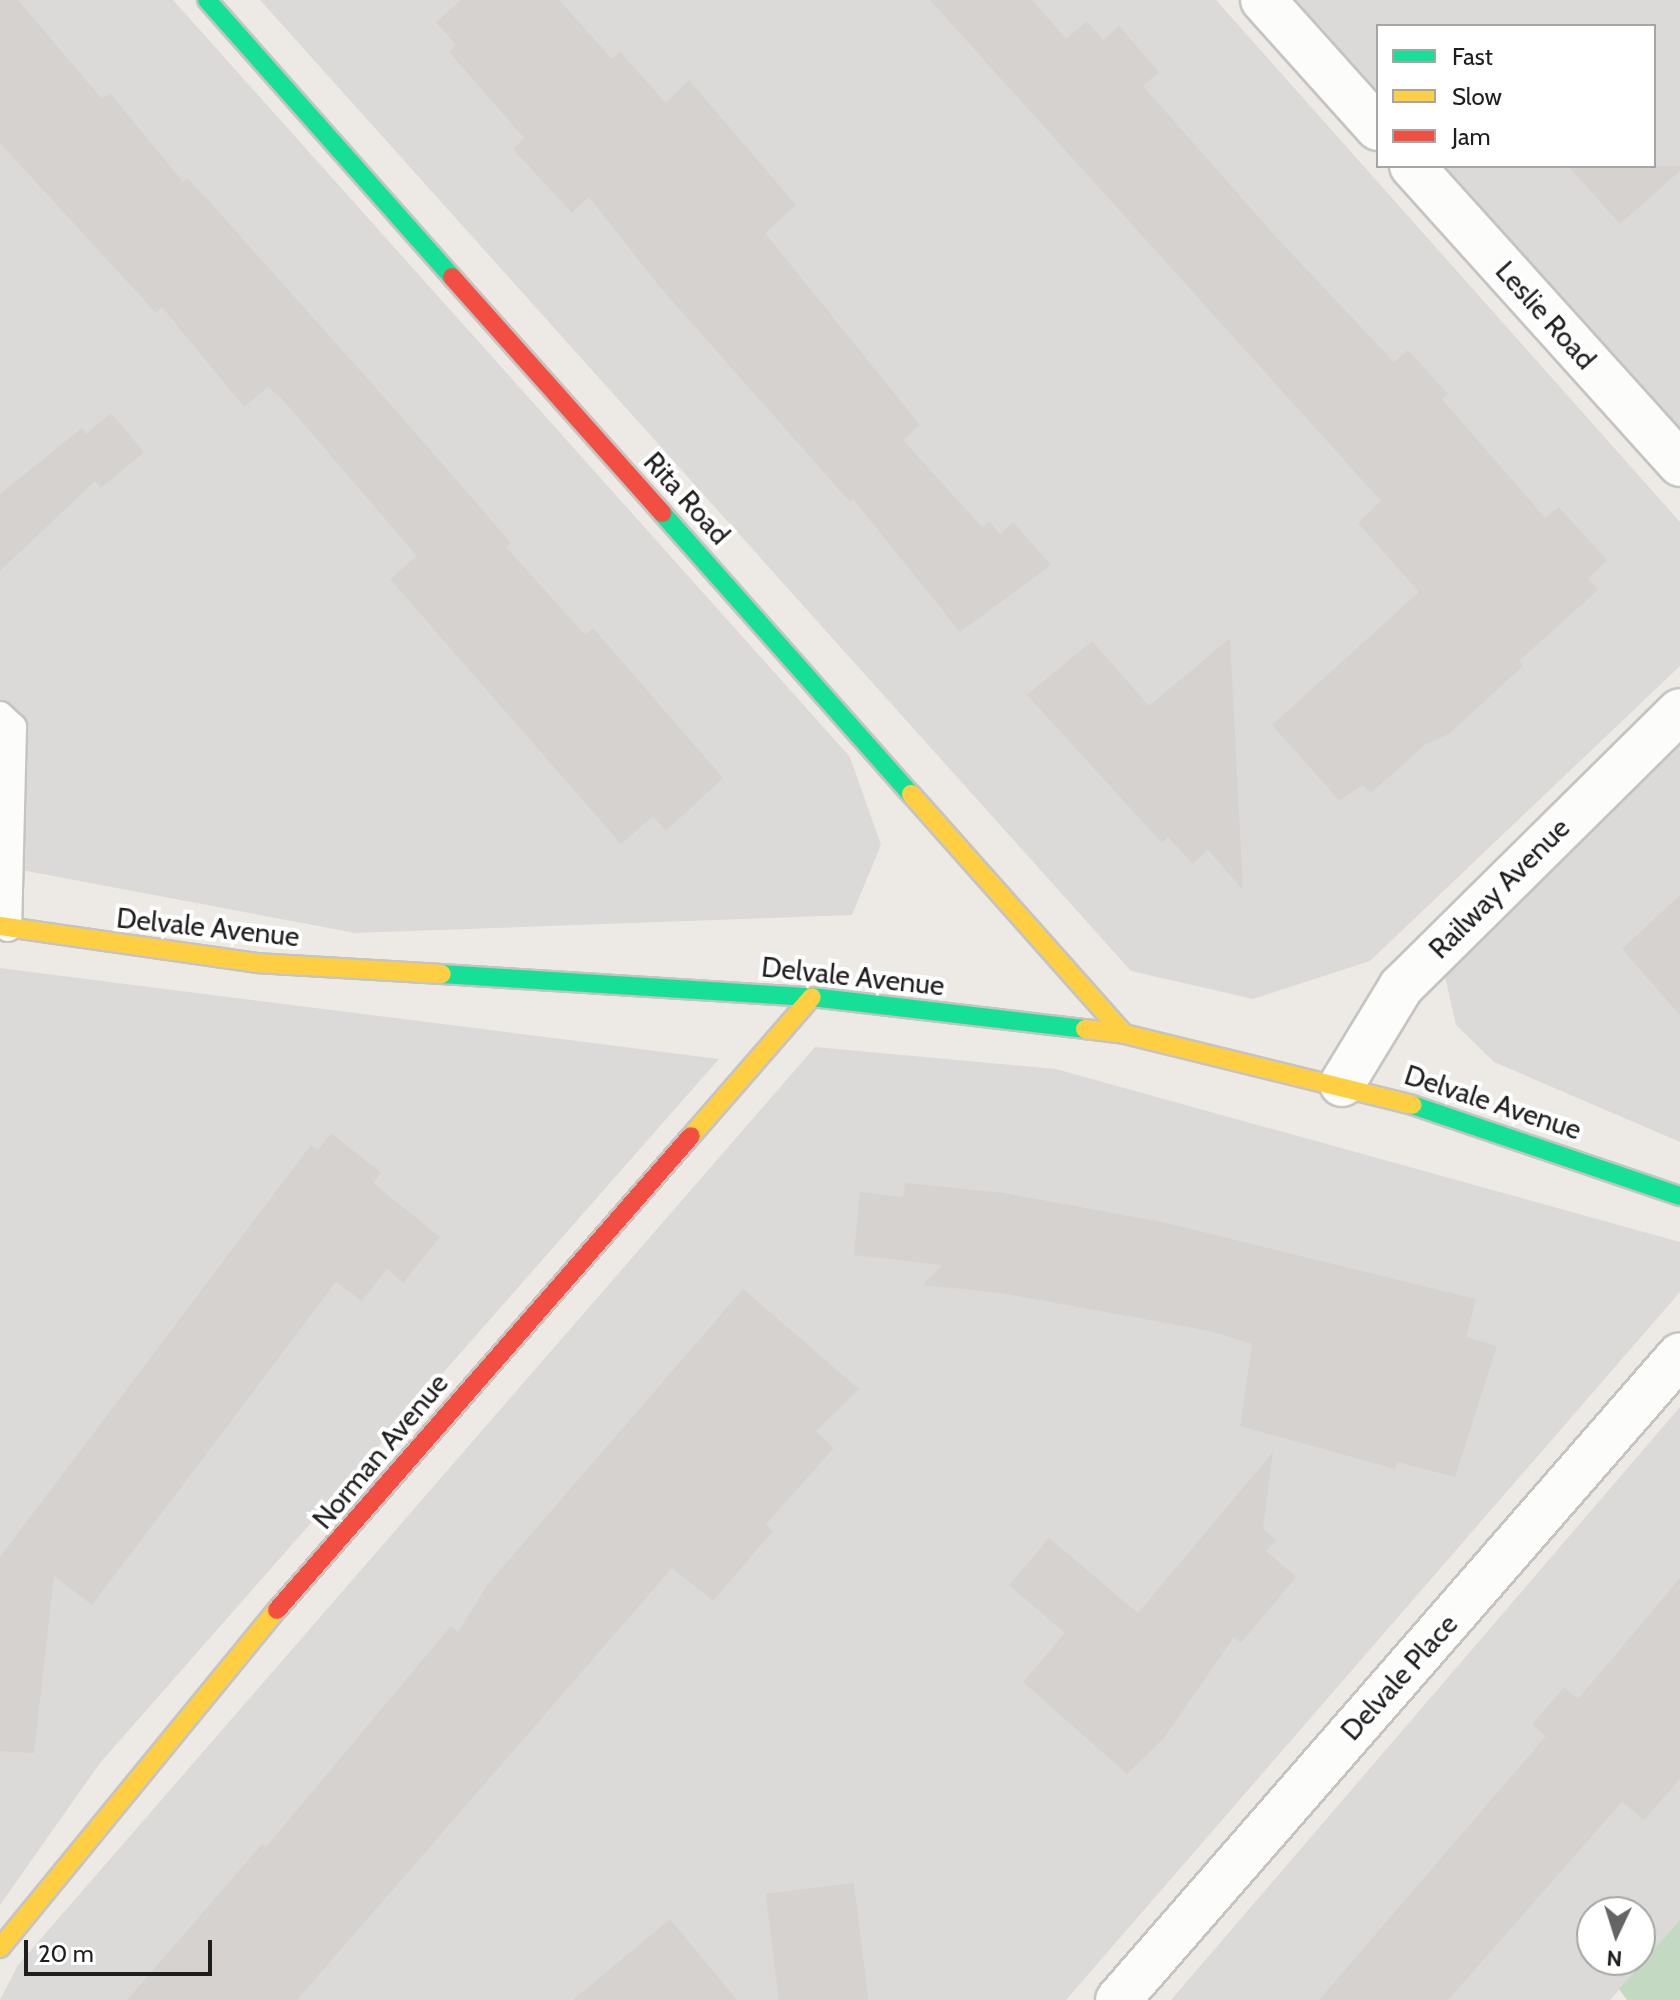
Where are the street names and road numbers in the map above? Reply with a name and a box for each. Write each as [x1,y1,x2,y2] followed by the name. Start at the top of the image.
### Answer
[1489,254,1603,376] street label: Leslie Road
[637,445,737,551] street label: Rita Road
[1422,811,1576,965] street label: Railway Avenue
[115,901,301,953] street label: Delvale Avenue
[760,950,946,1002] street label: Delvale Avenue
[1400,1058,1586,1146] street label: Delvale Avenue
[305,1367,455,1535] street label: Norman Avenue
[1334,1607,1464,1747] street label: Delvale Place

